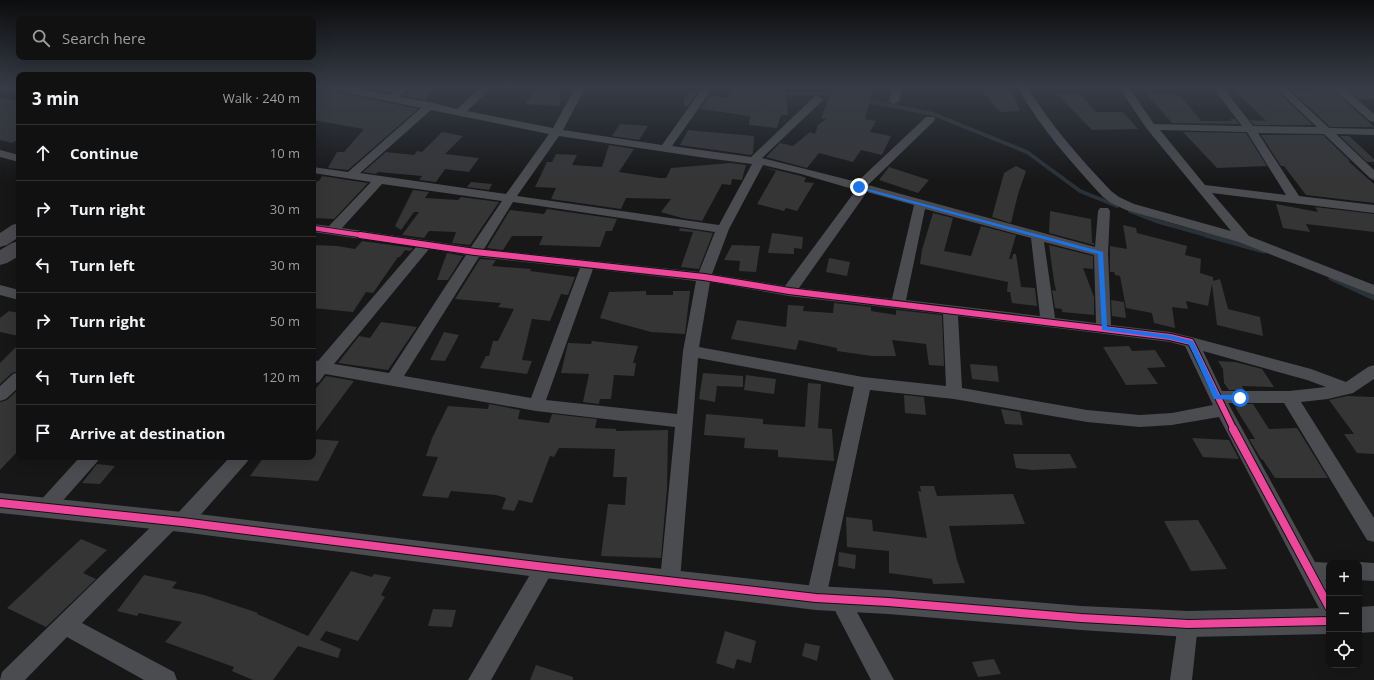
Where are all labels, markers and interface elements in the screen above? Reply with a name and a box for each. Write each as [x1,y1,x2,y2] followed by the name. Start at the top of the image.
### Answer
[16,16,316,60] search box
[30,27,52,49] icon: search
[62,28,146,48] text: Search here
[32,87,79,110] text: 3 min
[223,89,300,107] text: Walk · 240 m
[32,142,54,164] icon: ahead
[70,143,138,163] text: Continue
[270,144,300,162] text: 10 m
[850,178,868,196] route end
[32,198,54,220] icon: right
[70,199,145,219] text: Turn right
[270,200,300,218] text: 30 m
[32,254,54,276] icon: left
[70,255,135,275] text: Turn left
[270,256,300,274] text: 30 m
[32,310,54,332] icon: right
[70,311,145,331] text: Turn right
[270,312,300,330] text: 50 m
[32,366,54,388] icon: left
[70,367,135,387] text: Turn left
[262,368,300,386] text: 120 m
[1231,389,1249,407] route start
[32,422,54,444] icon: arrive
[70,423,225,443] text: Arrive at destination
[1326,560,1362,668] map controls
[1326,560,1362,596] button: +
[1326,596,1362,632] button: −
[1326,632,1362,668] button: locate

